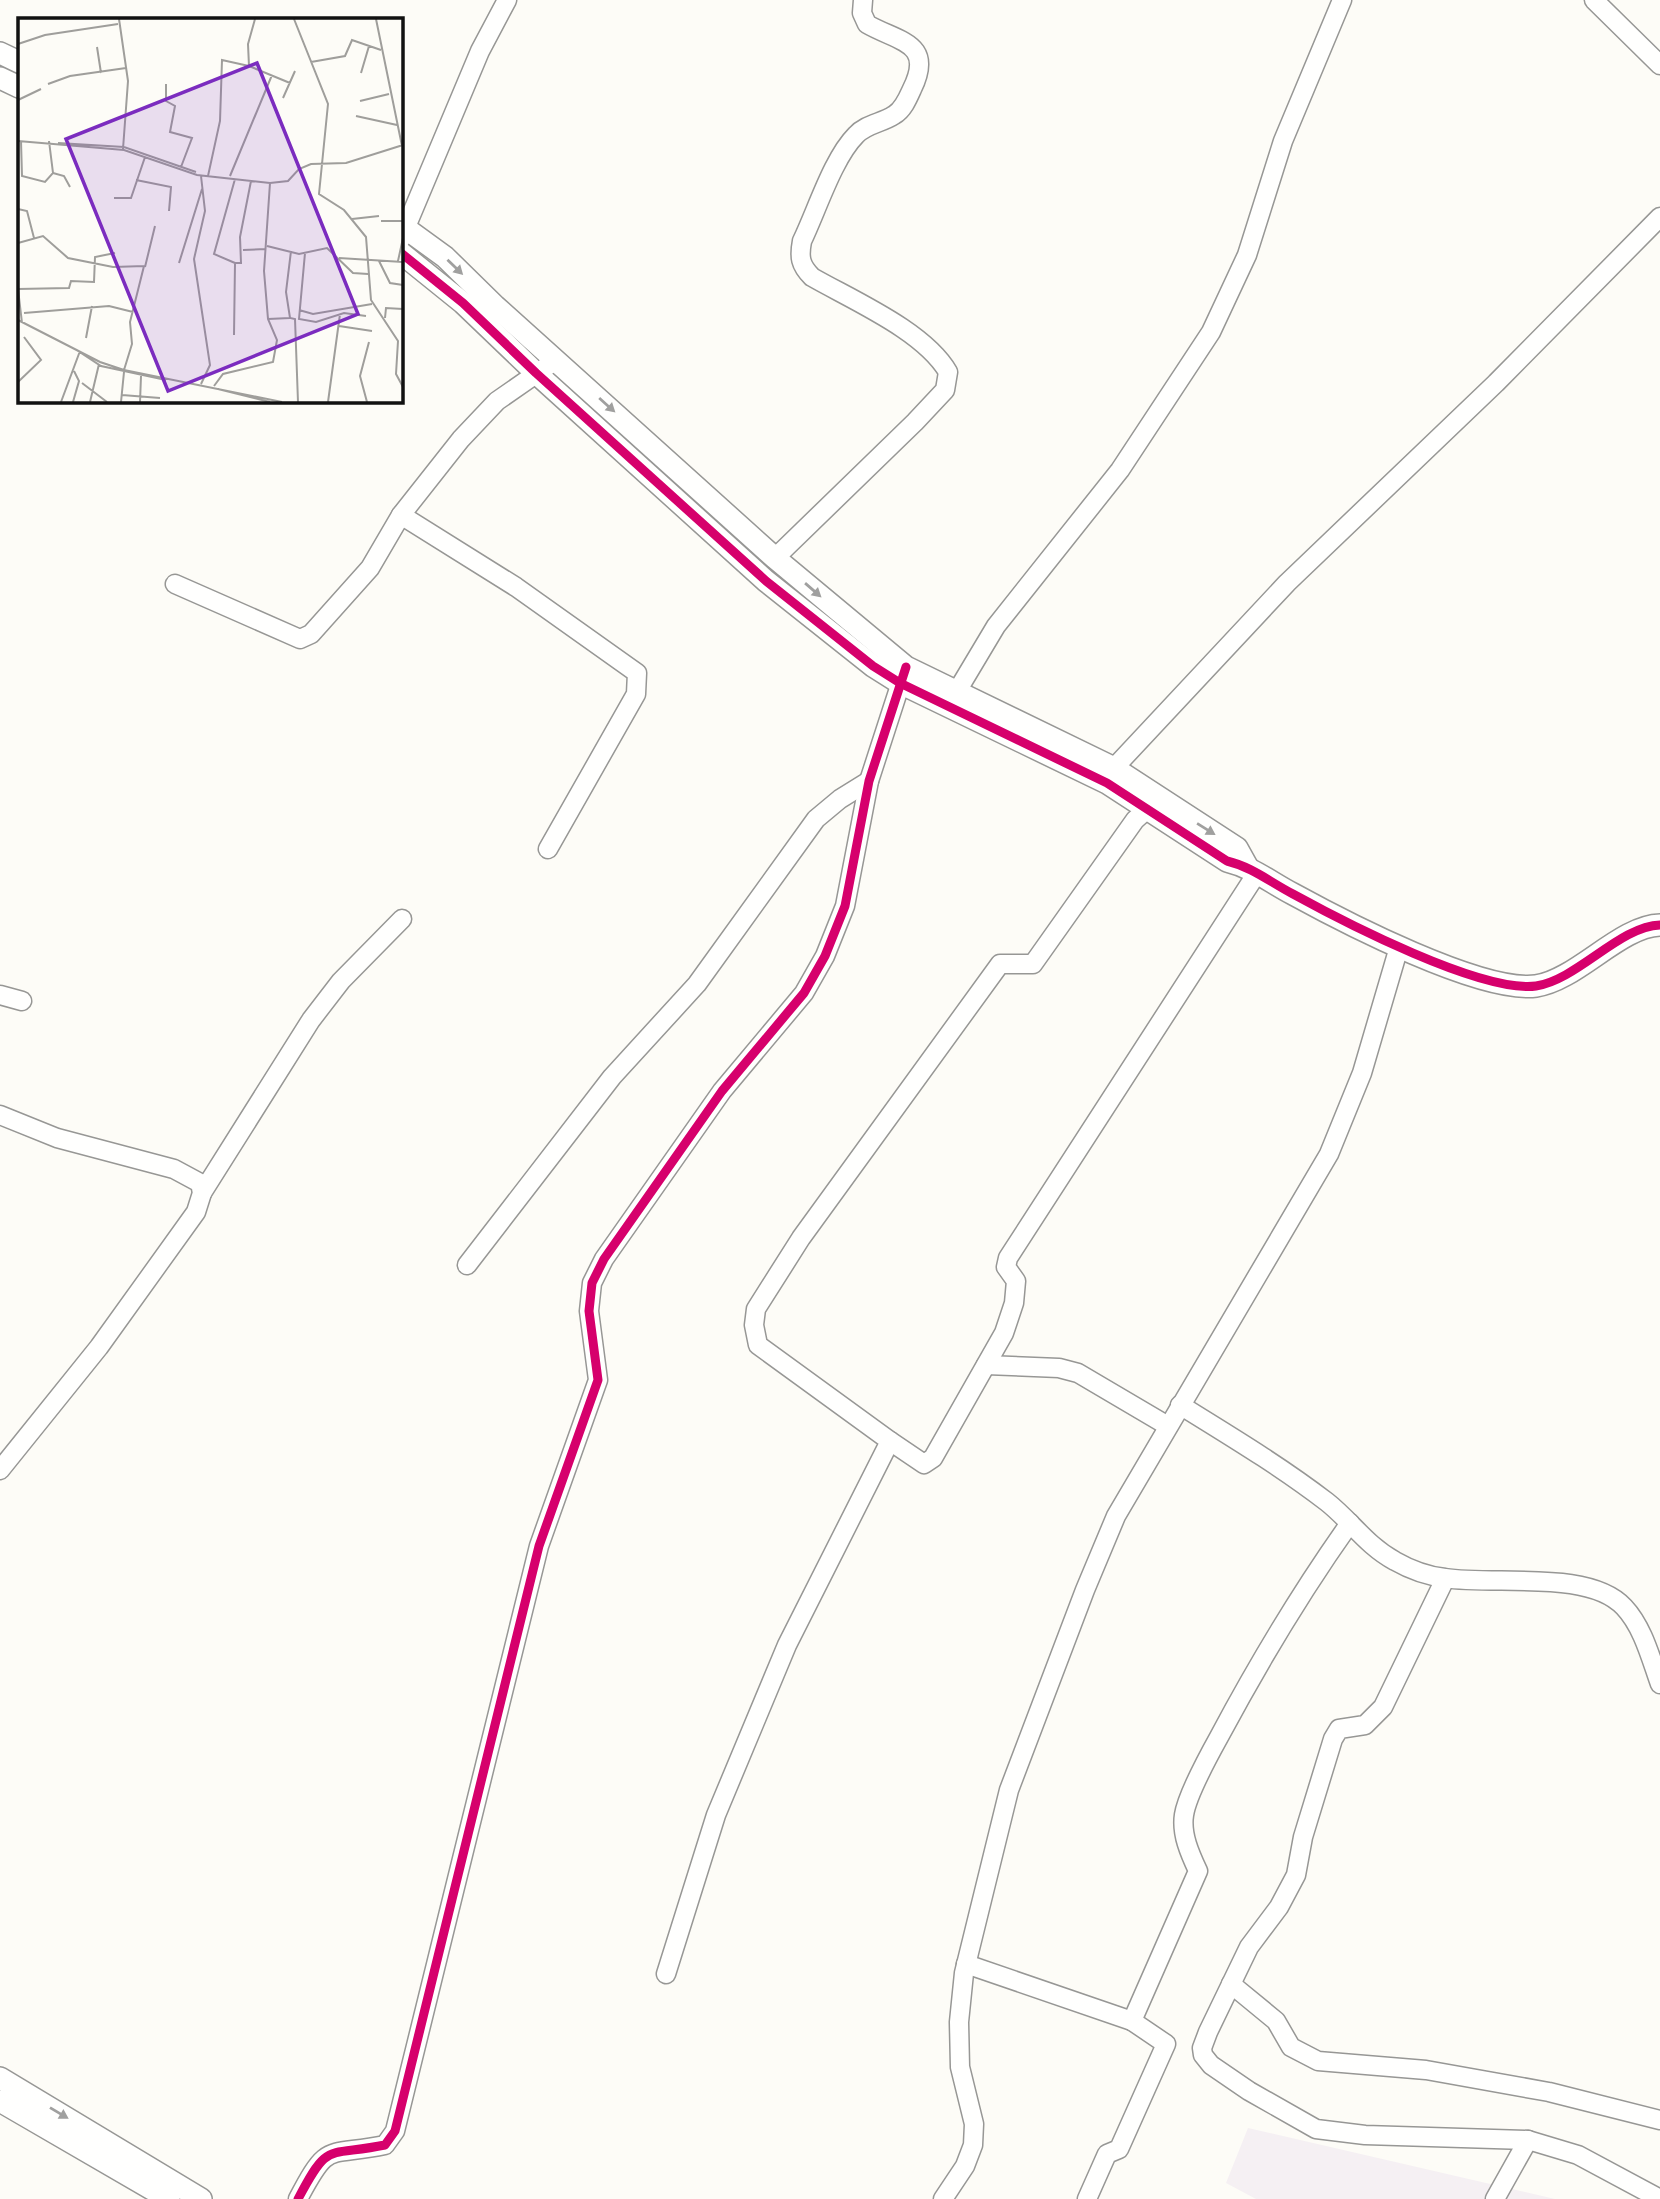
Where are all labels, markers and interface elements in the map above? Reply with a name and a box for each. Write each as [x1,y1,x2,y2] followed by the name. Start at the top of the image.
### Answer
[18,18,402,402] inset map
[446,258,463,274] one-way arrow
[598,397,615,413] one-way arrow
[804,582,821,597] one-way arrow
[1197,822,1216,835] one-way arrow
[49,2107,68,2120] one-way arrow

